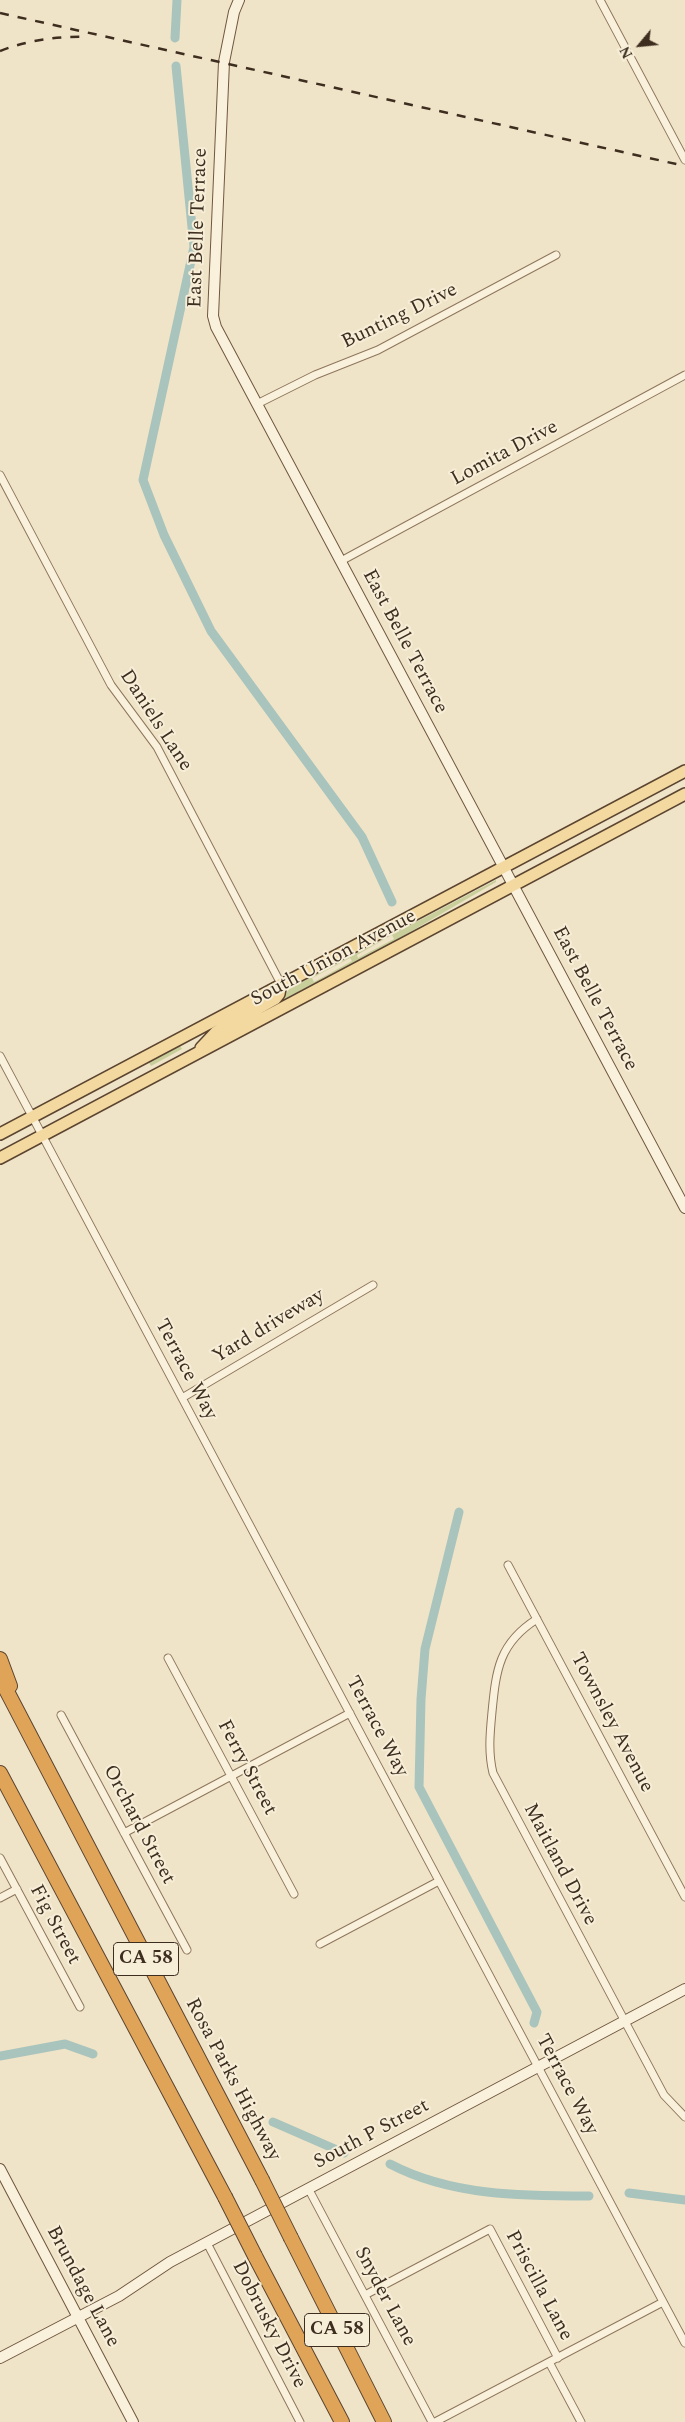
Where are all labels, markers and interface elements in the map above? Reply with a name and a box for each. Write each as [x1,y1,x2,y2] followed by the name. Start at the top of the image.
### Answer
[615,20,665,70] north arrow
[614,42,638,62] text: N
[184,148,214,308] street label: East Belle Terrace
[338,279,462,355] street label: Bunting Drive
[447,416,563,492] street label: Lomita Drive
[356,566,452,718] street label: East Belle Terrace
[113,666,197,776] street label: Daniels Lane
[247,905,421,1013] street label: South Union Avenue
[546,923,642,1075] street label: East Belle Terrace
[209,1284,329,1370] street label: Yard driveway
[148,1315,222,1425] street label: Terrace Way
[564,1649,658,1797] street label: Townsley Avenue
[339,1672,413,1782] street label: Terrace Way
[211,1716,281,1820] street label: Ferry Street
[97,1761,179,1889] street label: Orchard Street
[517,1800,601,1930] street label: Maitland Drive
[23,1881,85,1969] street label: Fig Street
[114,1942,178,1976] road number: CA 58
[179,1995,285,2165] street label: Rosa Parks Highway
[529,2030,603,2140] street label: Terrace Way
[310,2095,434,2175] street label: South P Street
[40,2222,124,2352] street label: Brundage Lane
[499,2227,577,2345] street label: Priscilla Lane
[348,2243,420,2351] street label: Snyder Lane
[226,2257,310,2393] street label: Dobrusky Drive
[304,2314,370,2346] road number: CA 58

